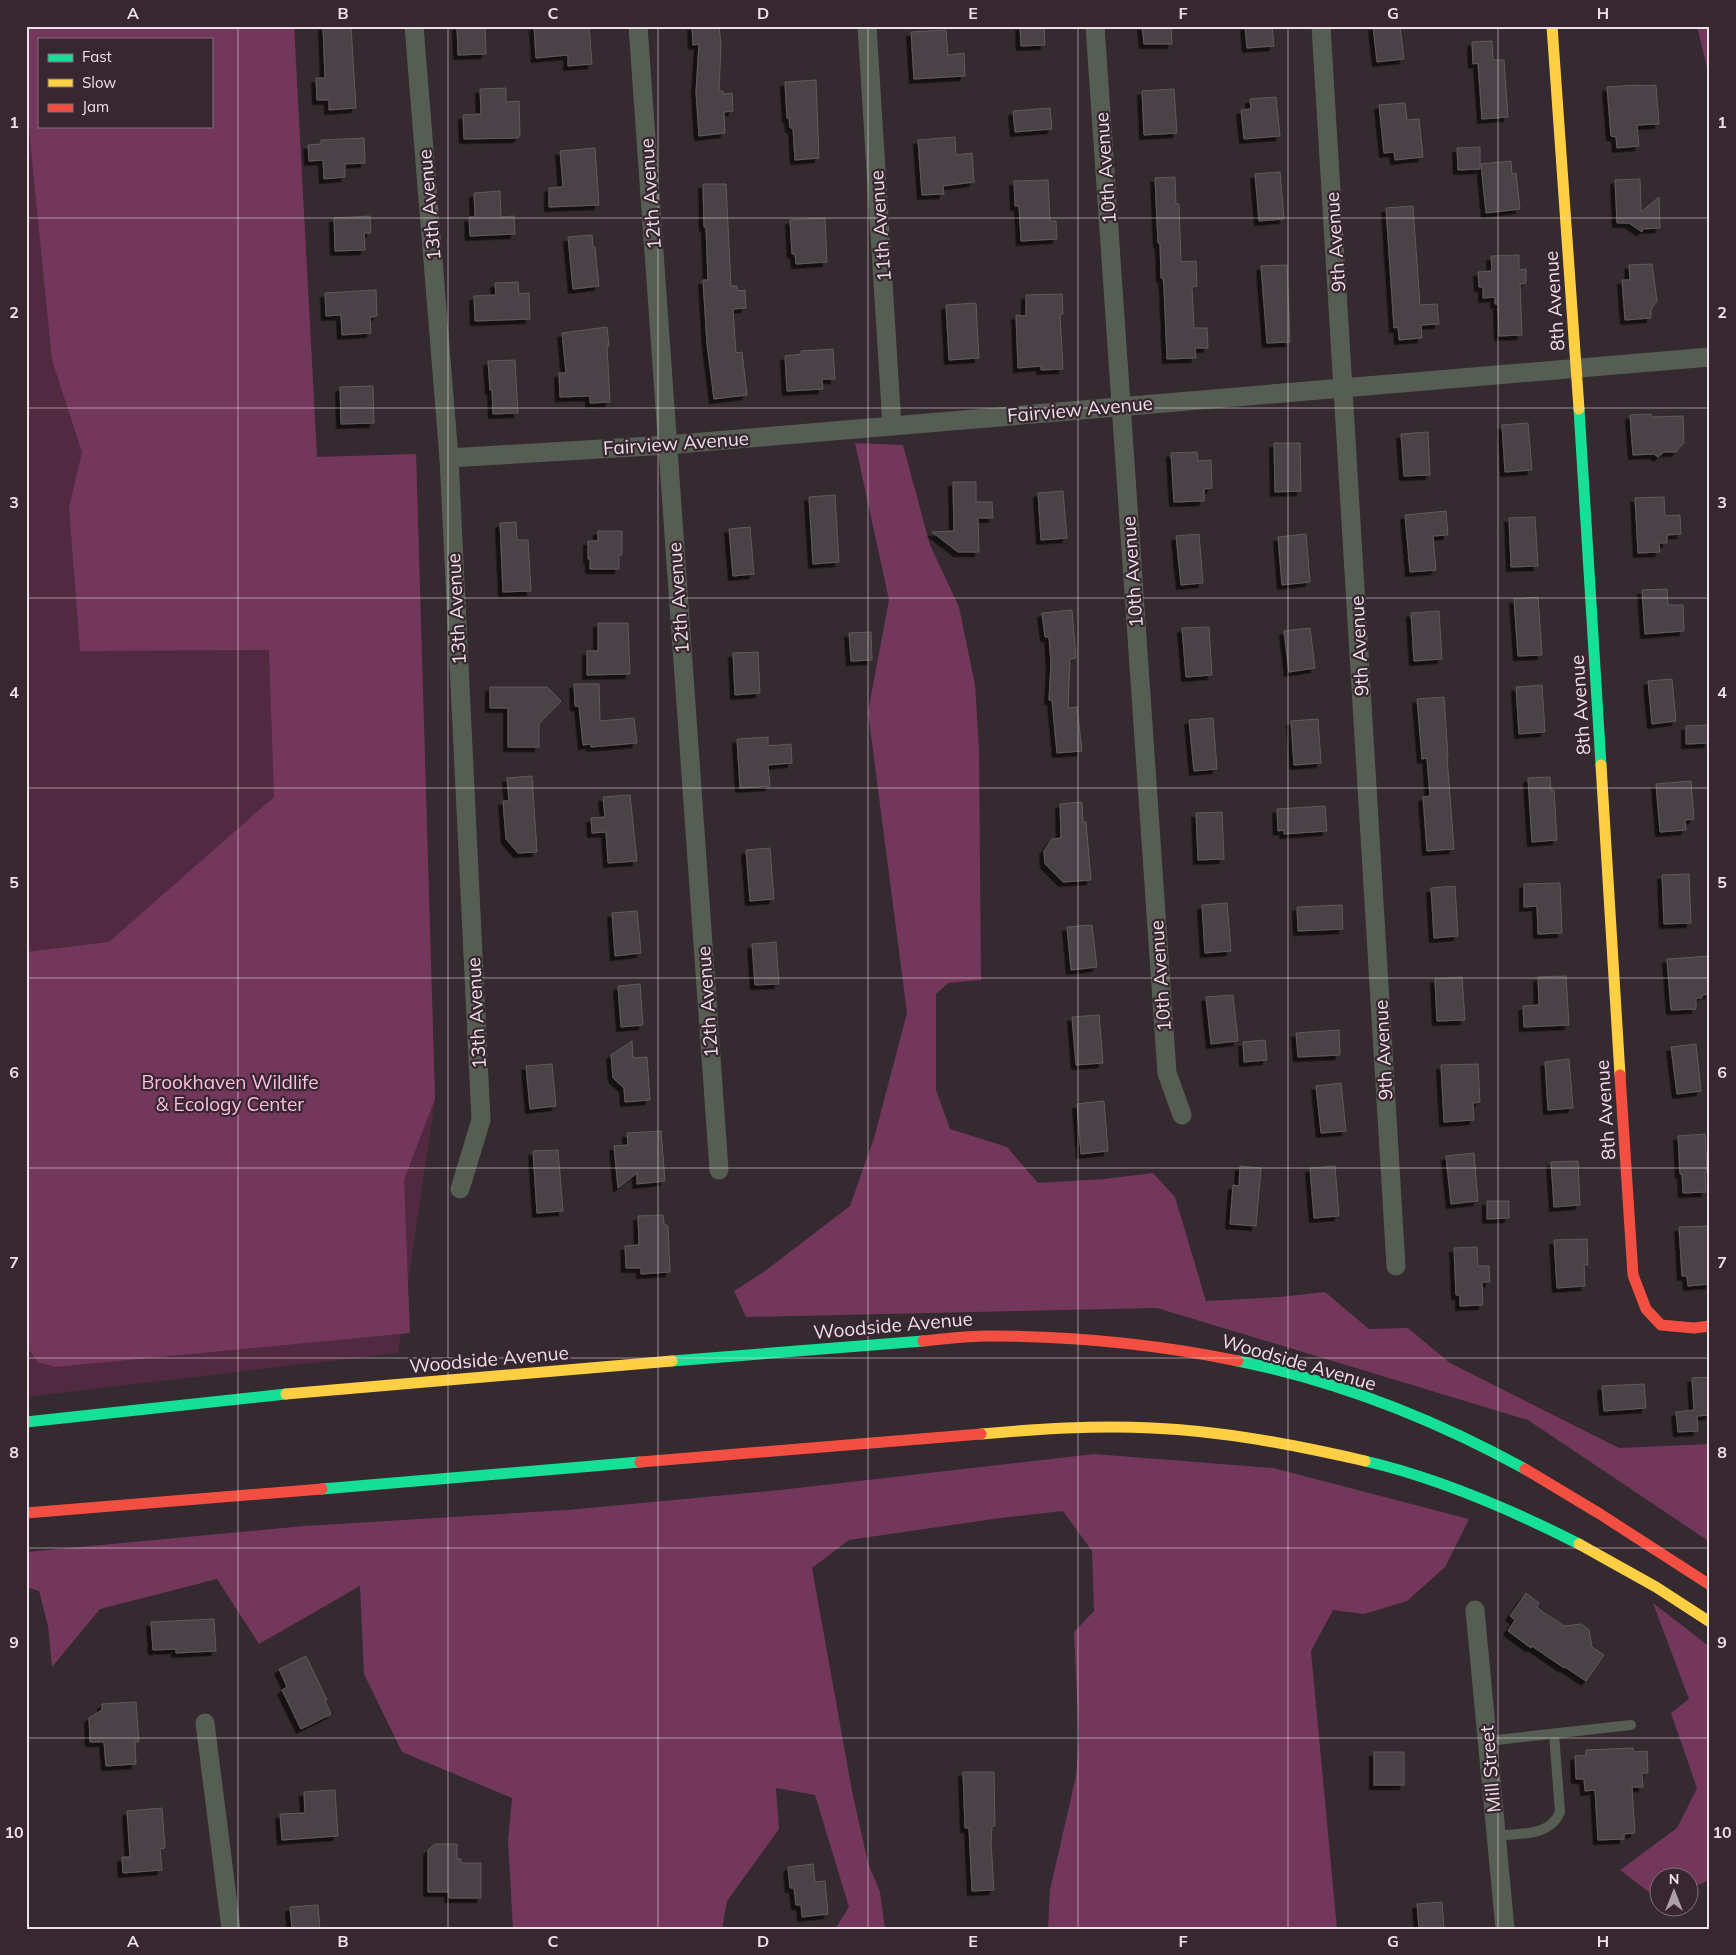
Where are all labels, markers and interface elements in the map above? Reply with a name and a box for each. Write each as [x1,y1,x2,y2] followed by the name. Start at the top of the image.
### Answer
[127,3,139,23] text: A
[337,3,349,23] text: B
[548,3,559,23] text: C
[757,3,769,23] text: D
[968,3,978,23] text: E
[1178,3,1188,23] text: F
[1387,3,1399,23] text: G
[1597,3,1609,23] text: H
[38,38,212,128] legend
[82,47,112,66] text: Fast
[82,73,116,92] text: Slow
[82,97,109,116] text: Jam
[1089,111,1121,225] street label: 10th Avenue
[9,112,19,132] text: 1
[1717,112,1727,132] text: 1
[634,137,666,251] street label: 12th Avenue
[412,148,446,262] street label: 13th Avenue
[864,169,896,283] street label: 11th Avenue
[1320,191,1350,293] street label: 9th Avenue
[1539,250,1569,352] street label: 8th Avenue
[9,302,19,322] text: 2
[1717,302,1727,322] text: 2
[1006,391,1154,427] street label: Fairview Avenue
[602,426,750,460] street label: Fairview Avenue
[9,492,19,512] text: 3
[1717,492,1727,512] text: 3
[1116,515,1148,629] street label: 10th Avenue
[662,541,694,655] street label: 12th Avenue
[441,553,471,665] street label: 13th Avenue
[1344,595,1374,697] street label: 9th Avenue
[1565,654,1595,756] street label: 8th Avenue
[9,682,19,702] text: 4
[1717,682,1727,702] text: 4
[9,872,19,892] text: 5
[1717,872,1727,892] text: 5
[1144,919,1176,1033] street label: 10th Avenue
[691,945,723,1059] street label: 12th Avenue
[461,957,491,1069] street label: 13th Avenue
[1368,999,1398,1101] street label: 9th Avenue
[1590,1059,1620,1161] street label: 8th Avenue
[9,1062,19,1082] text: 6
[1717,1062,1727,1082] text: 6
[141,1070,319,1116] park label: Brookhaven Wildlife & Ecology Center
[9,1252,19,1272] text: 7
[1717,1252,1727,1272] text: 7
[812,1306,974,1344] street label: Woodside Avenue
[1219,1328,1379,1396] street label: Woodside Avenue
[408,1340,570,1378] street label: Woodside Avenue
[9,1442,19,1462] text: 8
[1717,1442,1727,1462] text: 8
[9,1632,19,1652] text: 9
[1717,1632,1727,1652] text: 9
[1474,1724,1506,1814] street label: Mill Street
[4,1822,24,1842] text: 10
[1712,1822,1732,1842] text: 10
[1648,1868,1698,1918] north arrow
[1669,1870,1679,1888] text: N
[127,1931,139,1951] text: A
[337,1931,349,1951] text: B
[548,1931,559,1951] text: C
[757,1931,769,1951] text: D
[968,1931,978,1951] text: E
[1178,1931,1188,1951] text: F
[1387,1931,1399,1951] text: G
[1597,1931,1609,1951] text: H

